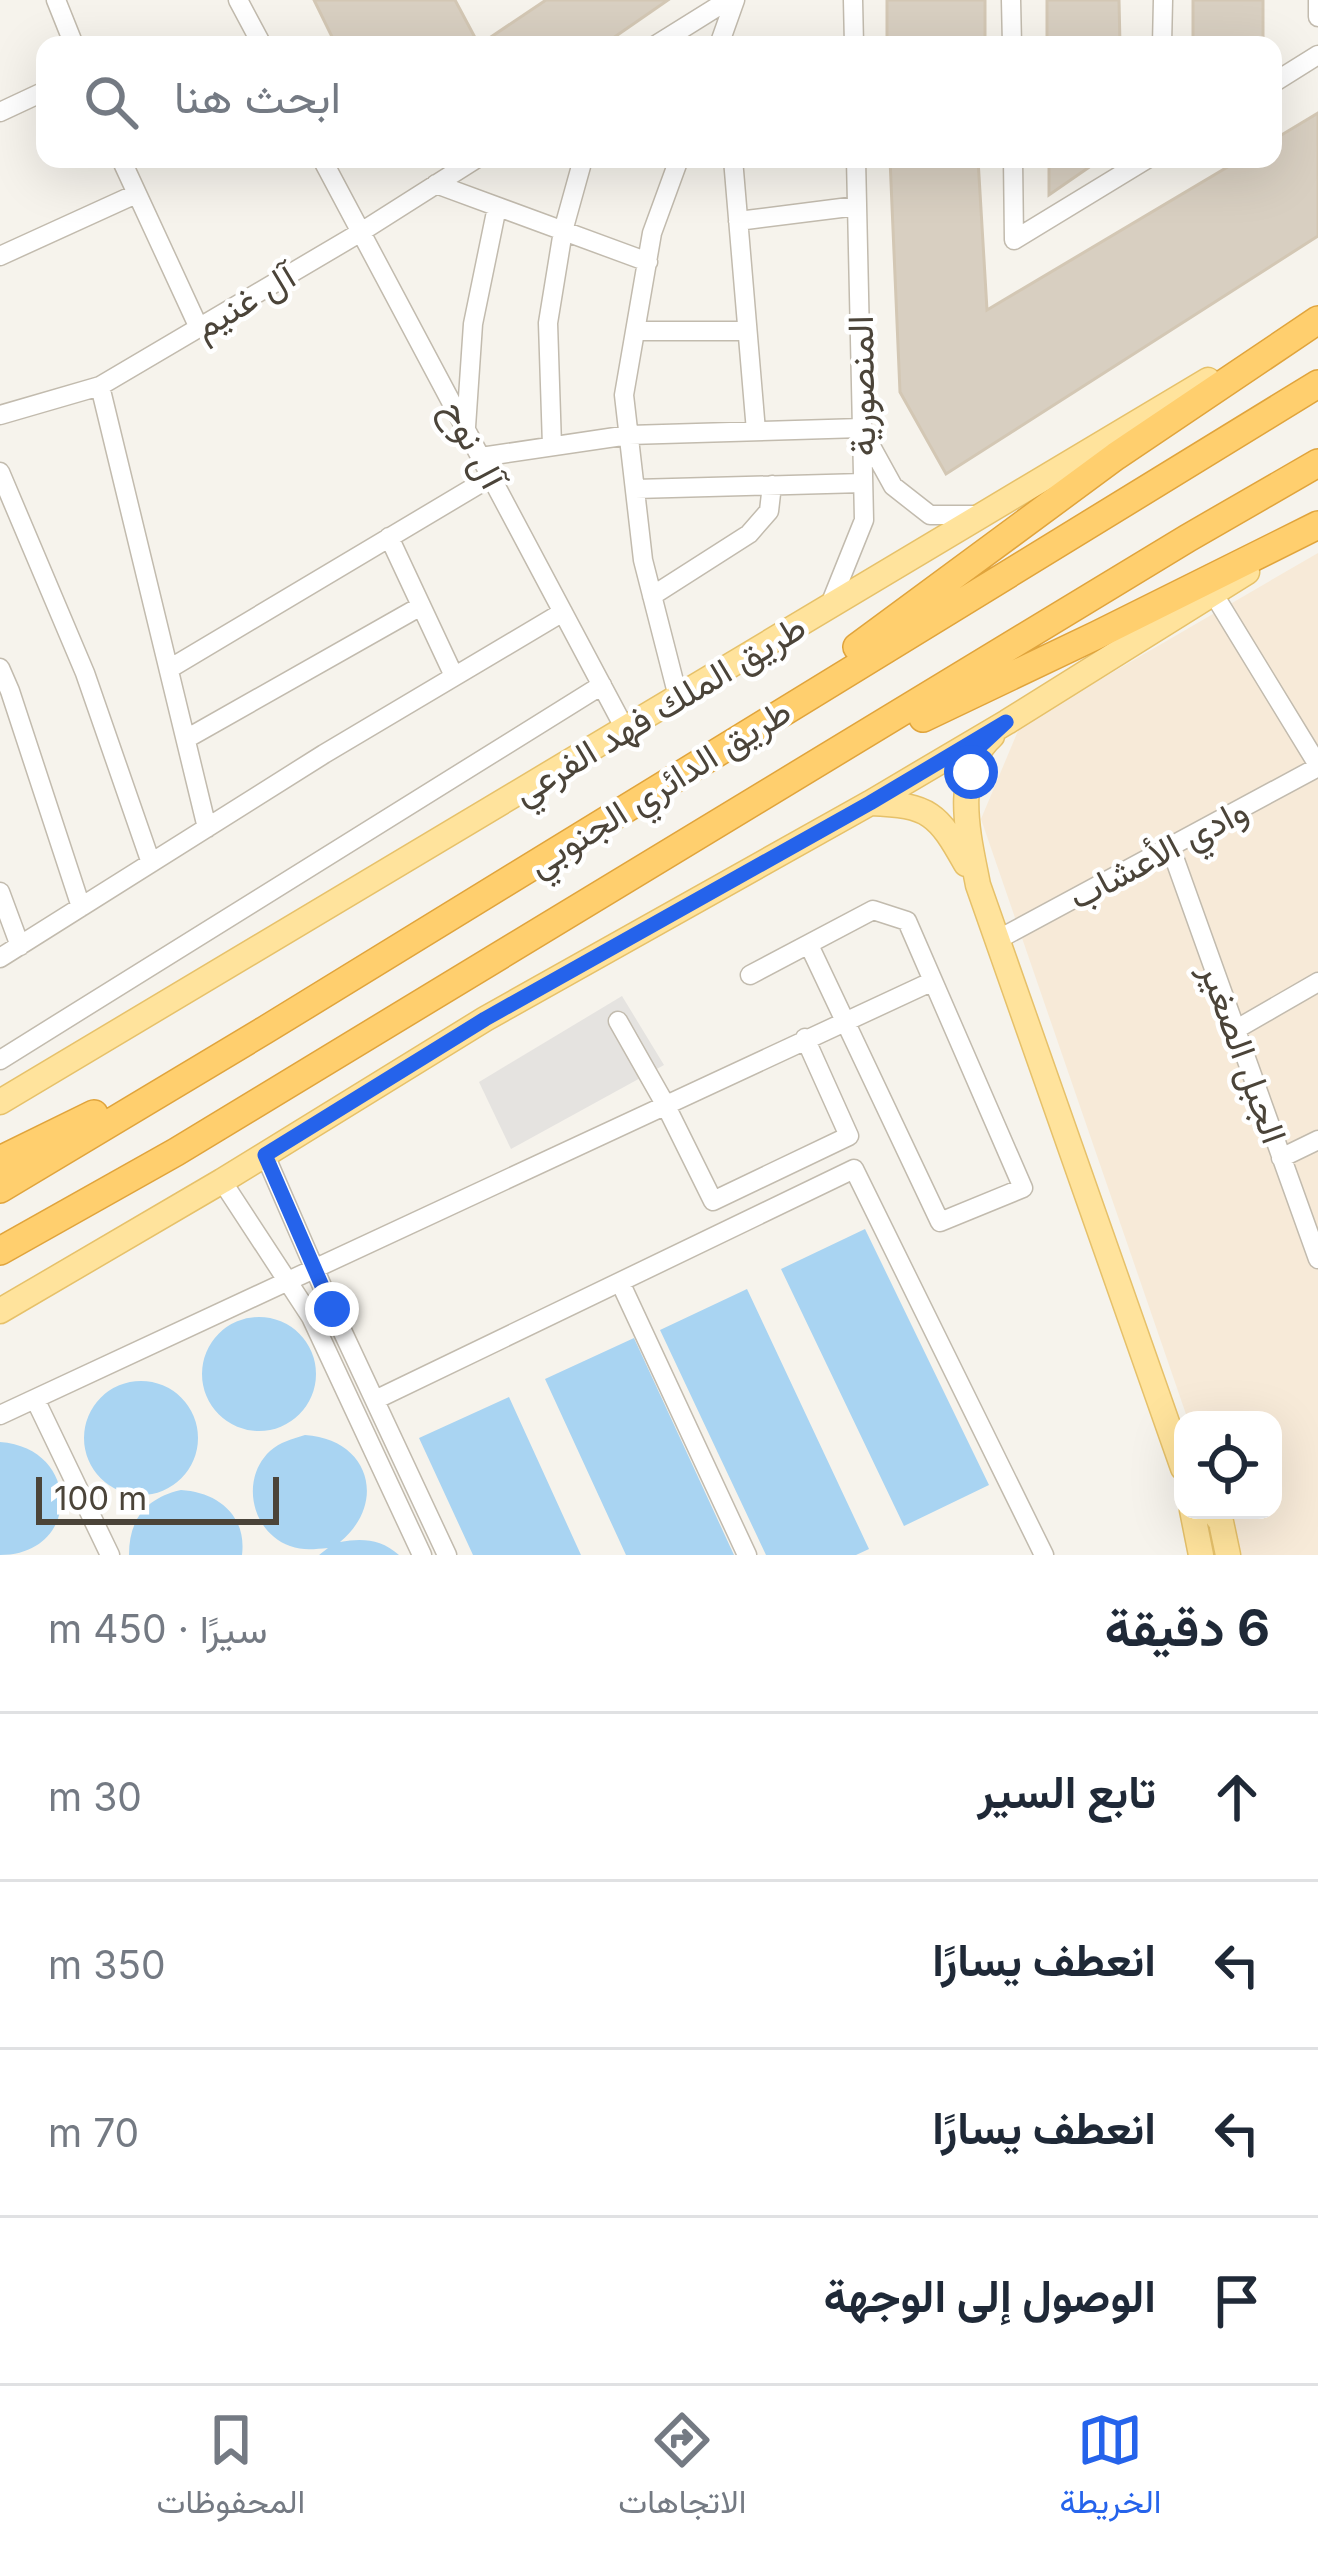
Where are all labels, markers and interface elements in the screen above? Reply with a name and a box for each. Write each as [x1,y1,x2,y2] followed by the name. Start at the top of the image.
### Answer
[36,36,1282,168] search box
[78,69,144,135] icon: search
[174,69,341,124] text: ابحث هنا
[185,252,306,350] street label: آل غنيم
[838,315,885,457] street label: المنصورية
[430,392,517,500] street label: آل نوح
[505,604,817,821] street label: طريق الملك فهد الفرعي
[519,688,803,892] street label: طريق الدائري الجنوبي
[944,745,998,799] route start
[1061,788,1259,925] street label: وادي الأعشاب
[1190,956,1297,1149] street label: الجبل الصغير
[305,1282,359,1336] route end
[1174,1411,1282,1519] map controls
[1174,1411,1282,1519] button: locate
[36,1471,279,1524] scale bar
[54,1478,147,1518] text: 100 m
[1105,1597,1270,1658] text: 6 دقيقة
[48,1605,268,1652] text: سيرًا · 450 m
[978,1764,1156,1819] text: تابع السير
[1204,1764,1270,1830] icon: ahead
[48,1773,142,1820] text: 30 m
[932,1932,1156,1987] text: انعطف يسارًا
[1204,1932,1270,1998] icon: left
[48,1941,166,1988] text: 350 m
[932,2100,1156,2155] text: انعطف يسارًا
[1204,2100,1270,2166] icon: left
[48,2109,139,2156] text: 70 m
[824,2268,1156,2323] text: الوصول إلى الوجهة
[1204,2268,1270,2334] icon: arrive
[157,2407,305,2531] tab: المحفوظات
[618,2407,746,2531] tab: الاتجاهات
[1059,2407,1161,2531] tab: الخريطة

